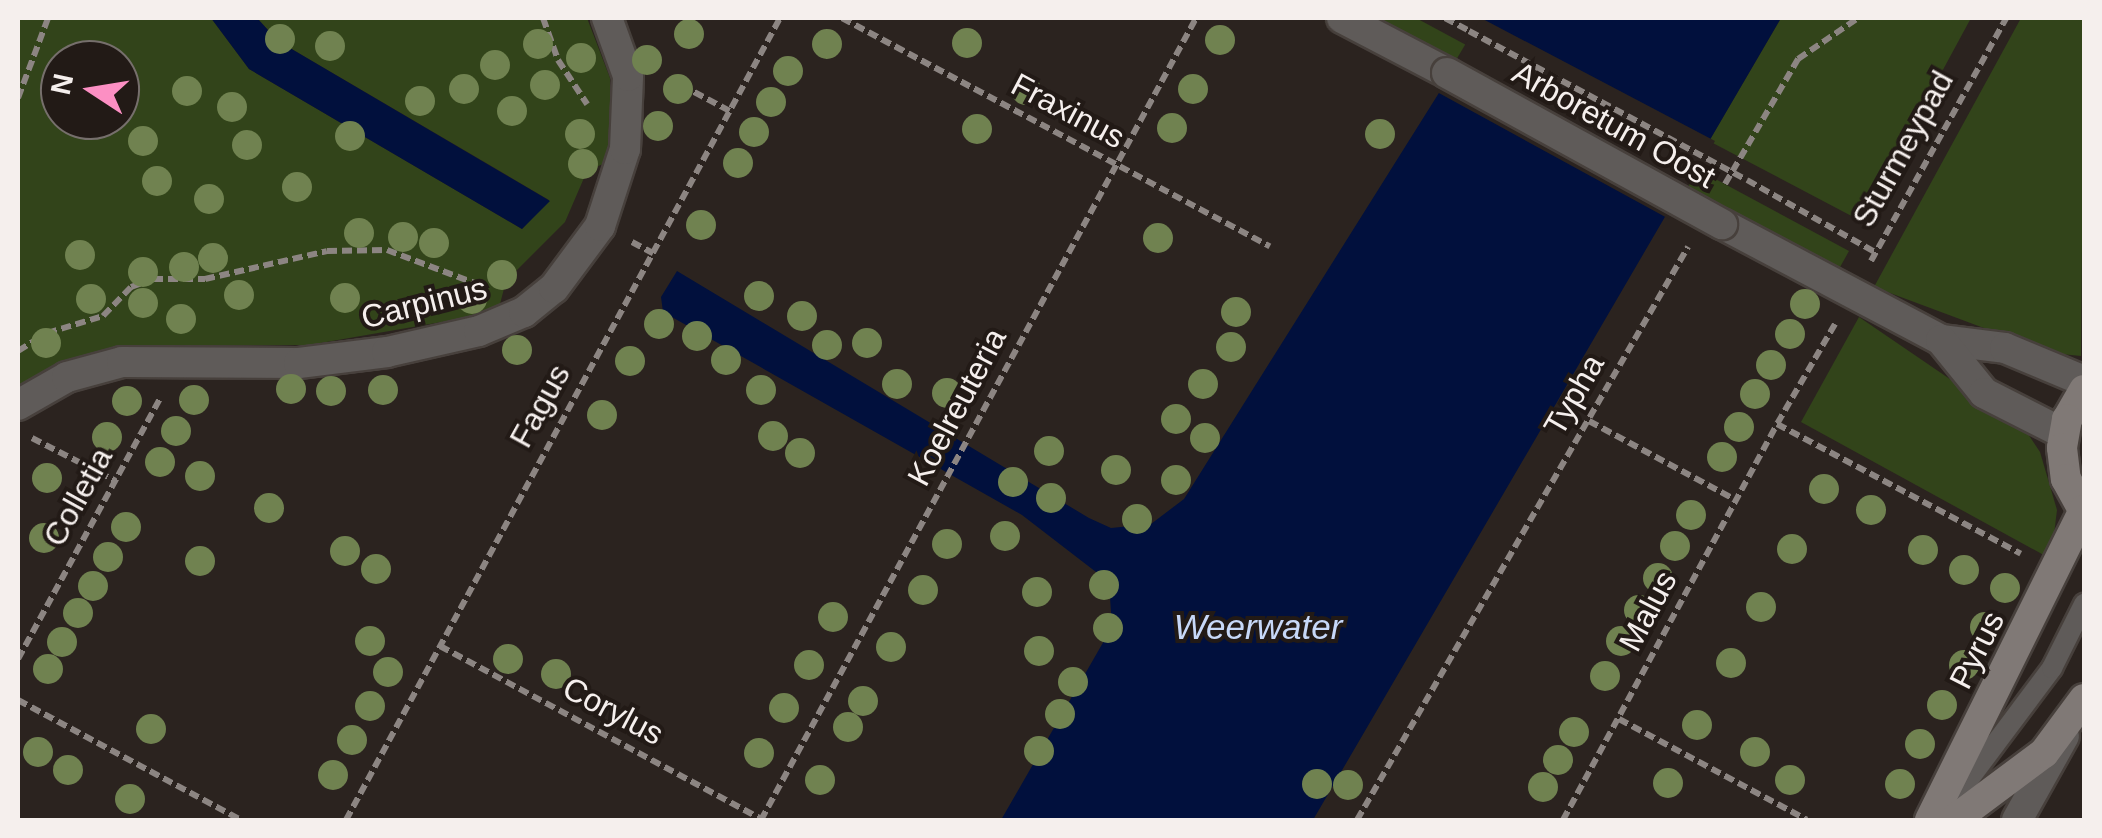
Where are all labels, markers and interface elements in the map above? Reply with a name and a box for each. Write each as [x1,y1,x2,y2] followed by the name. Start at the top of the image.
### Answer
[40,40,140,140] north arrow
[1506,53,1722,197] street label: Arboretum Oost
[1844,64,1962,234] street label: Sturmeypad
[1005,65,1131,157] street label: Fraxinus
[45,71,79,97] text: N
[357,269,491,337] street label: Carpinus
[900,322,1014,492] street label: Koelreuteria
[1536,348,1612,442] street label: Typha
[502,358,578,454] street label: Fagus
[35,441,121,553] street label: Colletia
[1611,564,1685,658] street label: Malus
[1941,605,2013,695] street label: Pyrus
[1174,606,1342,648] water label: Weerwater
[556,669,670,753] street label: Corylus

